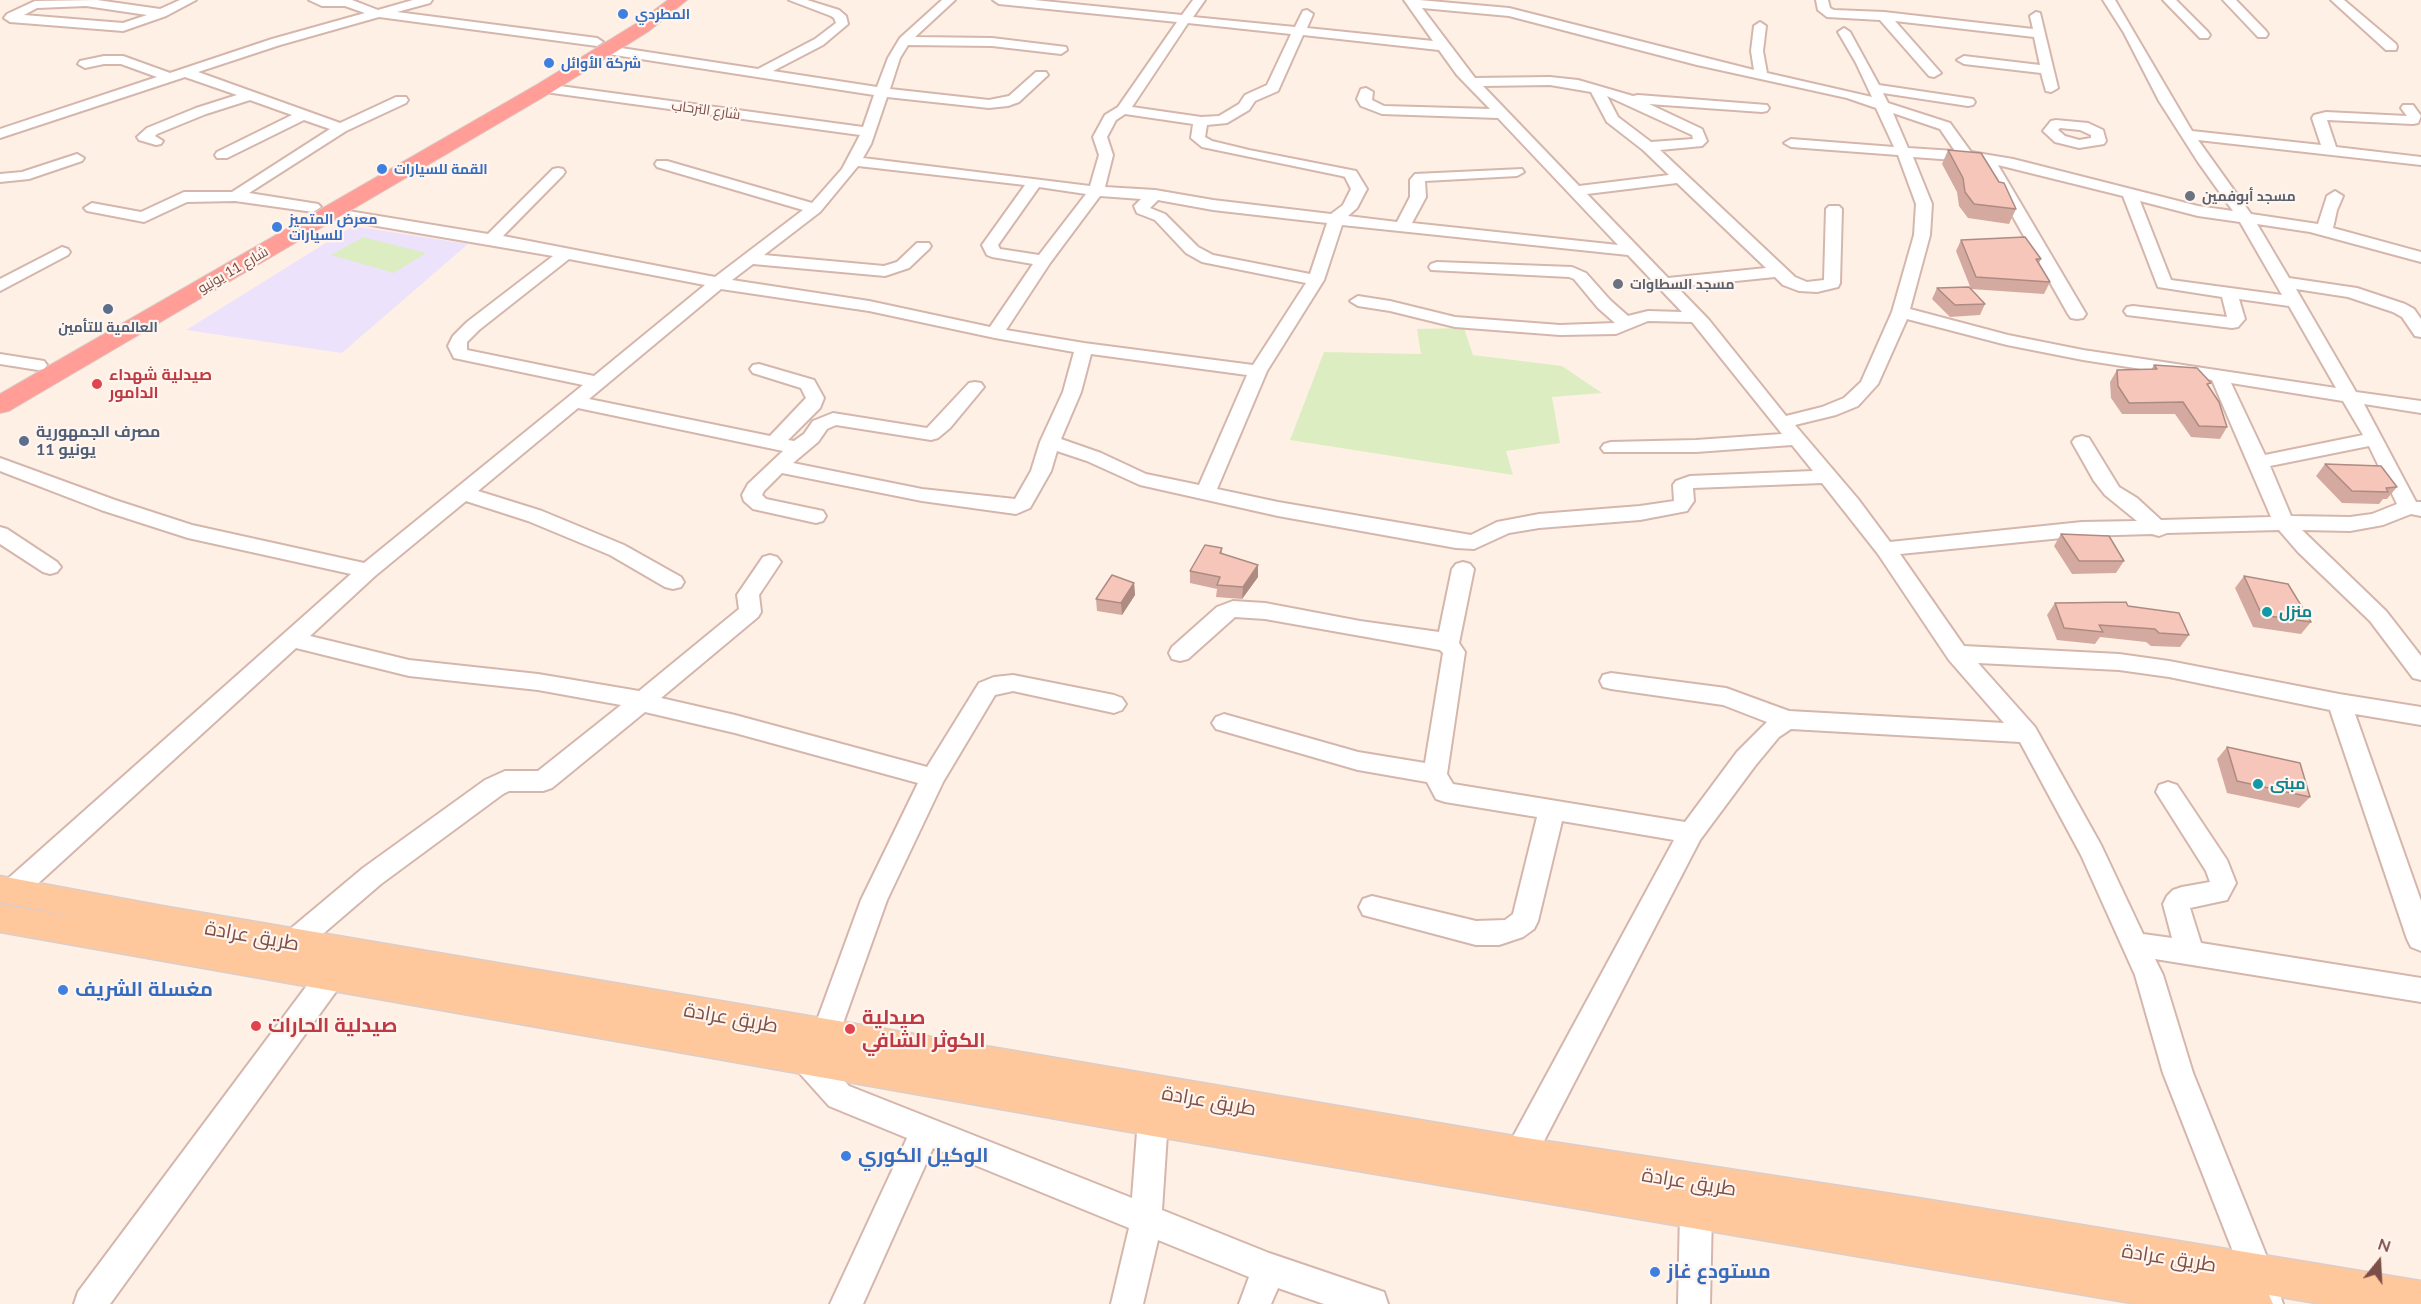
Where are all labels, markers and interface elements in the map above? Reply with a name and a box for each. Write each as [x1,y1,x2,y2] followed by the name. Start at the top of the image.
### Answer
[635,6,690,22] place label: المطردي
[616,7,630,21] marker: المطردي
[561,55,641,71] place label: شركة الأوائل
[542,56,556,70] marker: شركة الأوائل
[670,97,742,123] street label: شارع الترحاب
[394,161,488,177] place label: القمة للسيارات
[375,162,389,176] marker: القمة للسيارات
[2202,188,2296,204] place label: مسجد أبوفمين
[2183,189,2197,203] marker: مسجد أبوفمين
[289,211,377,244] place label: معرض المتميز للسيارات
[270,220,284,234] marker: معرض المتميز للسيارات
[195,243,271,297] street label: شارع 11 يونيو
[1630,276,1735,292] place label: مسجد السطاوات
[1611,277,1625,291] marker: مسجد السطاوات
[101,302,115,316] marker: العالمية للتأمين
[58,319,158,335] place label: العالمية للتأمين
[109,365,212,403] place label: صيدلية شهداء الدامور
[90,377,104,391] marker: صيدلية شهداء الدامور
[36,422,160,460] place label: مصرف الجمهورية 11 يونيو
[17,434,31,448] marker: مصرف الجمهورية 11 يونيو
[2279,602,2312,622] place label: منزل
[2260,605,2274,619] marker: منزل
[2270,774,2306,794] place label: مبنى
[2251,777,2265,791] marker: مبنى
[203,916,301,956] street label: طريق عرادة
[75,978,213,1002] place label: مغسلة الشريف
[56,983,70,997] marker: مغسلة الشريف
[682,998,780,1038] street label: طريق عرادة
[862,1006,985,1053] place label: صيدلية الكوثر الشافي
[268,1014,397,1038] place label: صيدلية الحارات
[249,1019,263,1033] marker: صيدلية الحارات
[843,1022,857,1036] marker: صيدلية الكوثر الشافي
[1160,1081,1258,1121] street label: طريق عرادة
[858,1144,988,1168] place label: الوكيل الكوري
[839,1149,853,1163] marker: الوكيل الكوري
[1640,1163,1738,1201] street label: طريق عرادة
[2349,1232,2409,1292] north arrow
[2376,1233,2394,1255] text: N
[2120,1239,2218,1277] street label: طريق عرادة
[1667,1260,1771,1284] place label: مستودع غاز
[1648,1265,1662,1279] marker: مستودع غاز

